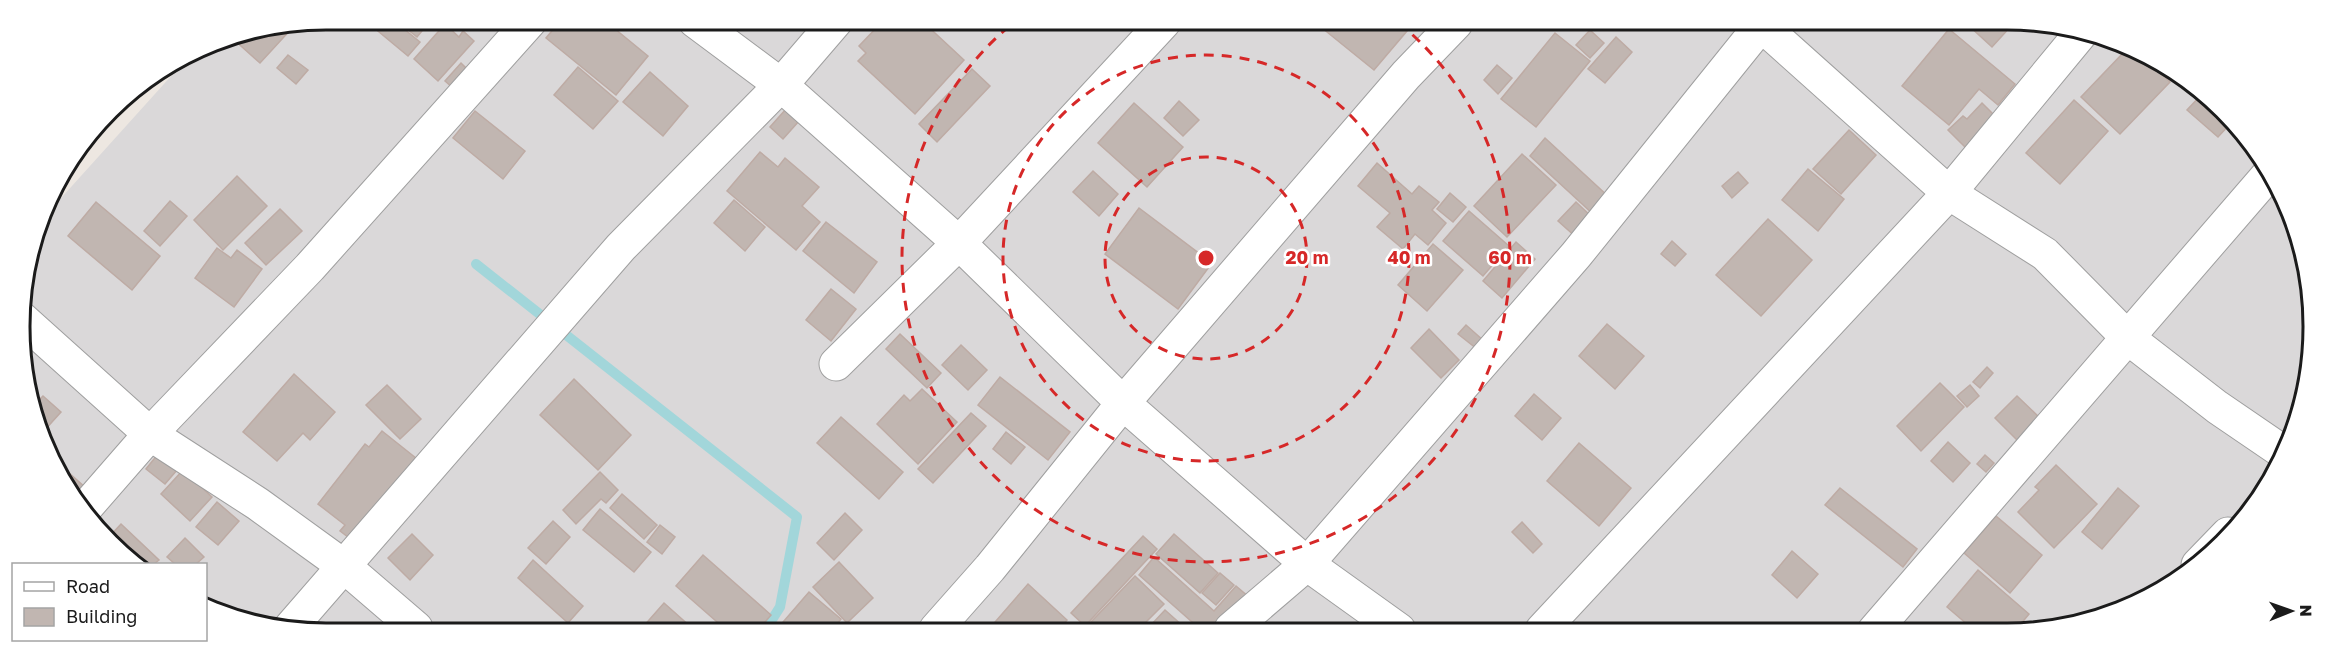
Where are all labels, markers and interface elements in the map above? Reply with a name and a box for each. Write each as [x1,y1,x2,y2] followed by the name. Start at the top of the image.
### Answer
[1286,246,1328,268] text: 20 m
[1387,246,1431,268] text: 40 m
[1488,246,1532,268] text: 60 m
[1196,248,1216,268] centre of rings
[12,563,207,641] legend
[66,575,110,597] text: Road
[2261,581,2321,641] north arrow
[2296,604,2316,617] text: N
[66,605,137,627] text: Building

